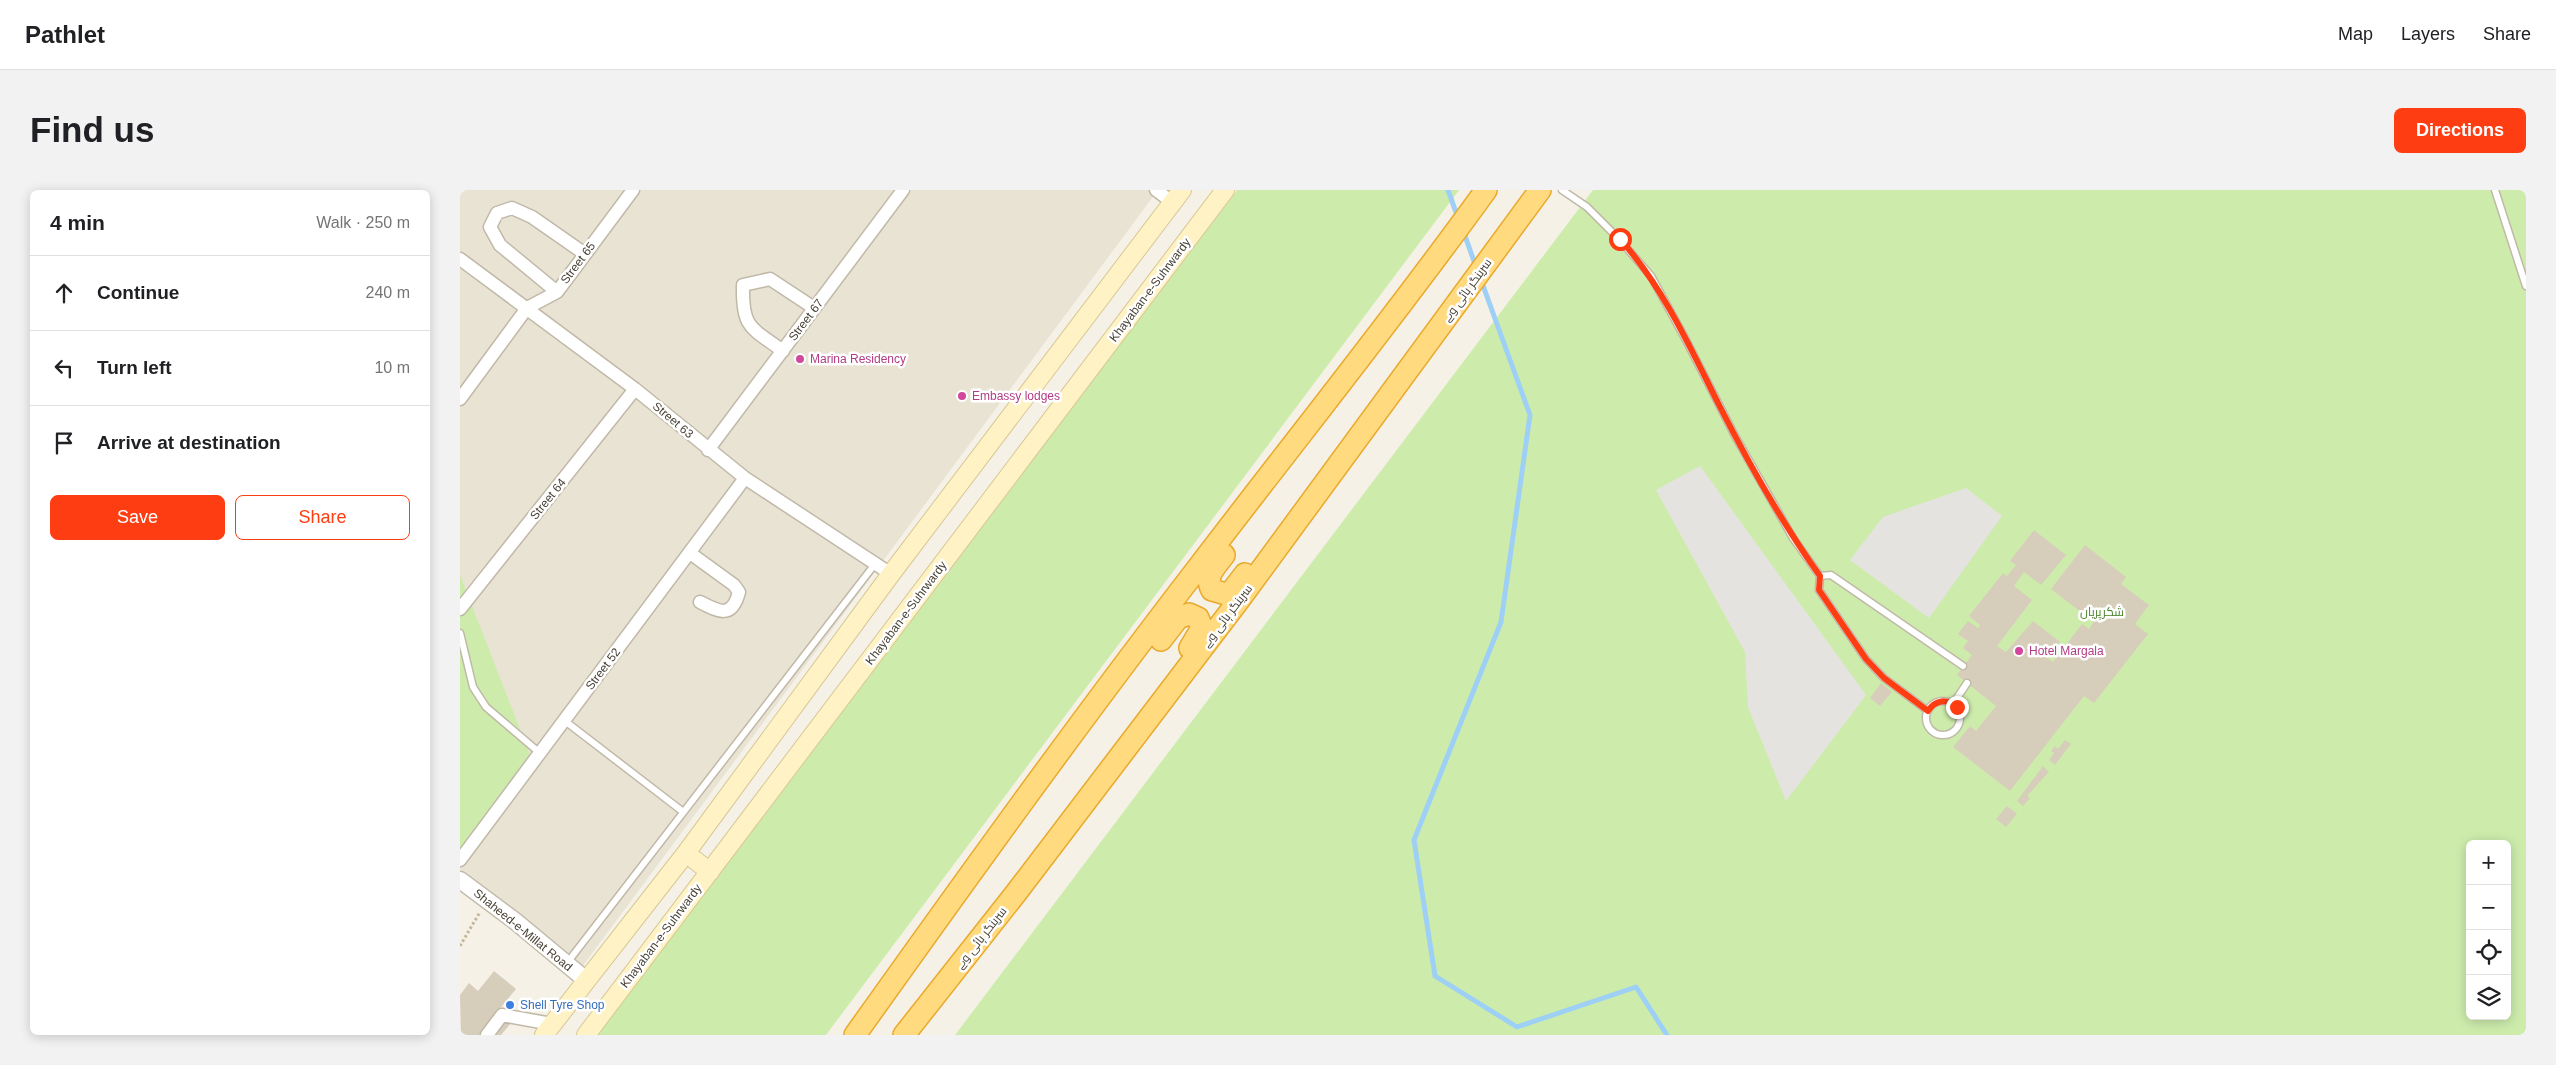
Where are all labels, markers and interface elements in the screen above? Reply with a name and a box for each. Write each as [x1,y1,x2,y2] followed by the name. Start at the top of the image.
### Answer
[25,21,105,48] text: Pathlet
[2338,24,2373,44] text: Map
[2401,24,2455,44] text: Layers
[2483,24,2531,44] text: Share
[2394,108,2526,153] button: Directions
[30,110,154,149] text: Find us
[50,211,105,234] text: 4 min
[316,214,410,231] text: Walk · 250 m
[1609,228,1632,251] route start
[1106,235,1194,345] street label: Khayaban-e-Suhrwardy
[558,239,598,287] street label: Street 65
[1439,256,1495,325] street label: سرینگر ہائی وے
[50,279,78,307] icon: ahead
[97,282,179,303] text: Continue
[366,284,410,301] text: 240 m
[786,296,826,344] street label: Street 67
[810,352,906,366] place label: Marina Residency
[794,353,806,365] marker: Marina Residency
[50,354,78,382] icon: left
[97,357,172,378] text: Turn left
[374,359,410,376] text: 10 m
[972,389,1060,403] place label: Embassy lodges
[956,390,968,402] marker: Embassy lodges
[650,399,696,441] street label: Street 63
[50,429,78,457] icon: arrive
[97,432,281,453] text: Arrive at destination
[527,475,569,522] street label: Street 64
[50,495,225,540] button: Save
[235,495,410,540] button: Share
[862,558,950,668] street label: Khayaban-e-Suhrwardy
[1199,582,1256,651] street label: سرینگر ہائی وے
[2080,605,2124,621] park label: شکرپریاں
[2029,644,2104,658] place label: Hotel Margala
[583,645,623,693] street label: Street 52
[2013,645,2025,657] marker: Hotel Margala
[1946,696,1969,719] route end
[2466,840,2511,1020] map controls
[2466,840,2511,885] button: +
[617,881,705,991] street label: Khayaban-e-Suhrwardy
[2466,885,2511,930] button: −
[471,886,575,974] street label: Shaheed-e-Millat Road
[953,904,1010,972] street label: سرینگر ہائی وے
[2466,930,2511,975] button: locate
[2466,975,2511,1020] button: layers
[520,998,605,1012] place label: Shell Tyre Shop
[504,999,516,1011] marker: Shell Tyre Shop

